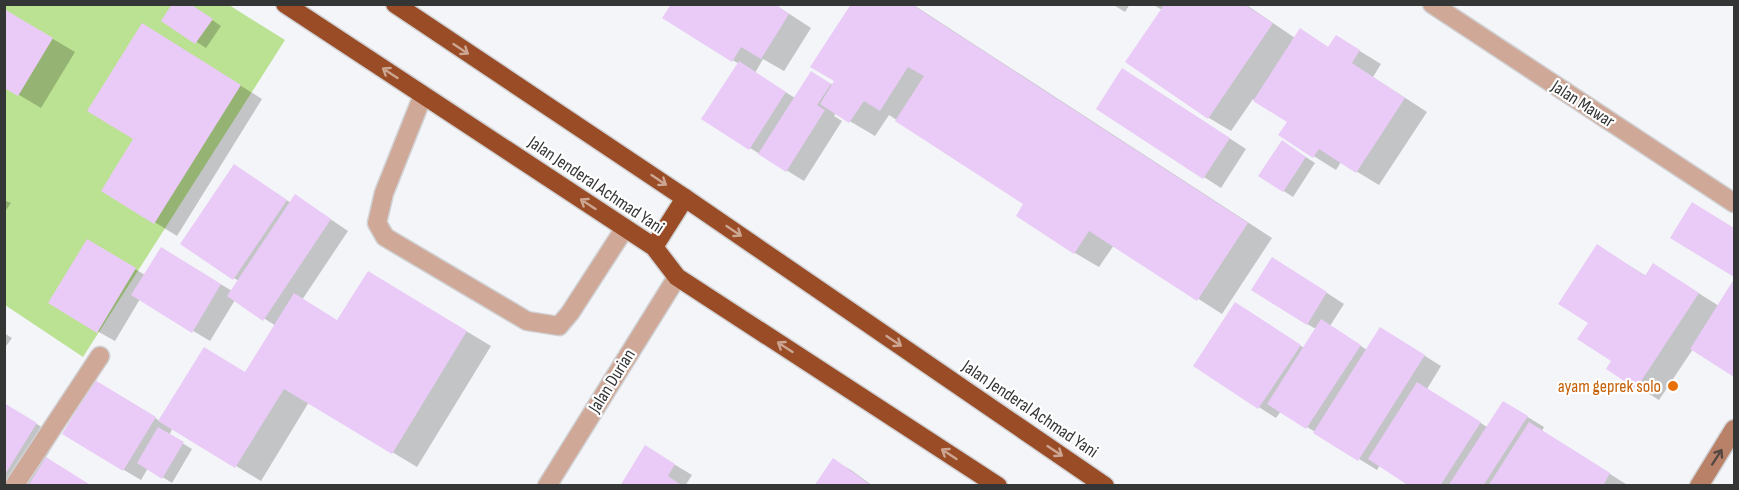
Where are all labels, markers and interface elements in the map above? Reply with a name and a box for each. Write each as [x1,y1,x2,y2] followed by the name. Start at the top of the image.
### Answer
[453,42,470,55] one-way arrow
[382,67,399,79] one-way arrow
[1547,75,1618,132] street label: Jalan Mawar
[523,131,668,238] street label: Jalan Jenderal Achmad Yani
[650,174,666,186] one-way arrow
[580,198,597,210] one-way arrow
[725,225,741,237] one-way arrow
[886,335,902,347] one-way arrow
[777,341,794,353] one-way arrow
[584,345,640,418] street label: Jalan Durian
[957,355,1102,462] street label: Jalan Jenderal Achmad Yani
[1558,376,1661,397] place label: ayam geprek solo
[1666,379,1680,393] marker: ayam geprek solo
[1047,445,1063,457] one-way arrow
[940,447,957,460] one-way arrow
[1710,449,1723,466] one-way arrow

